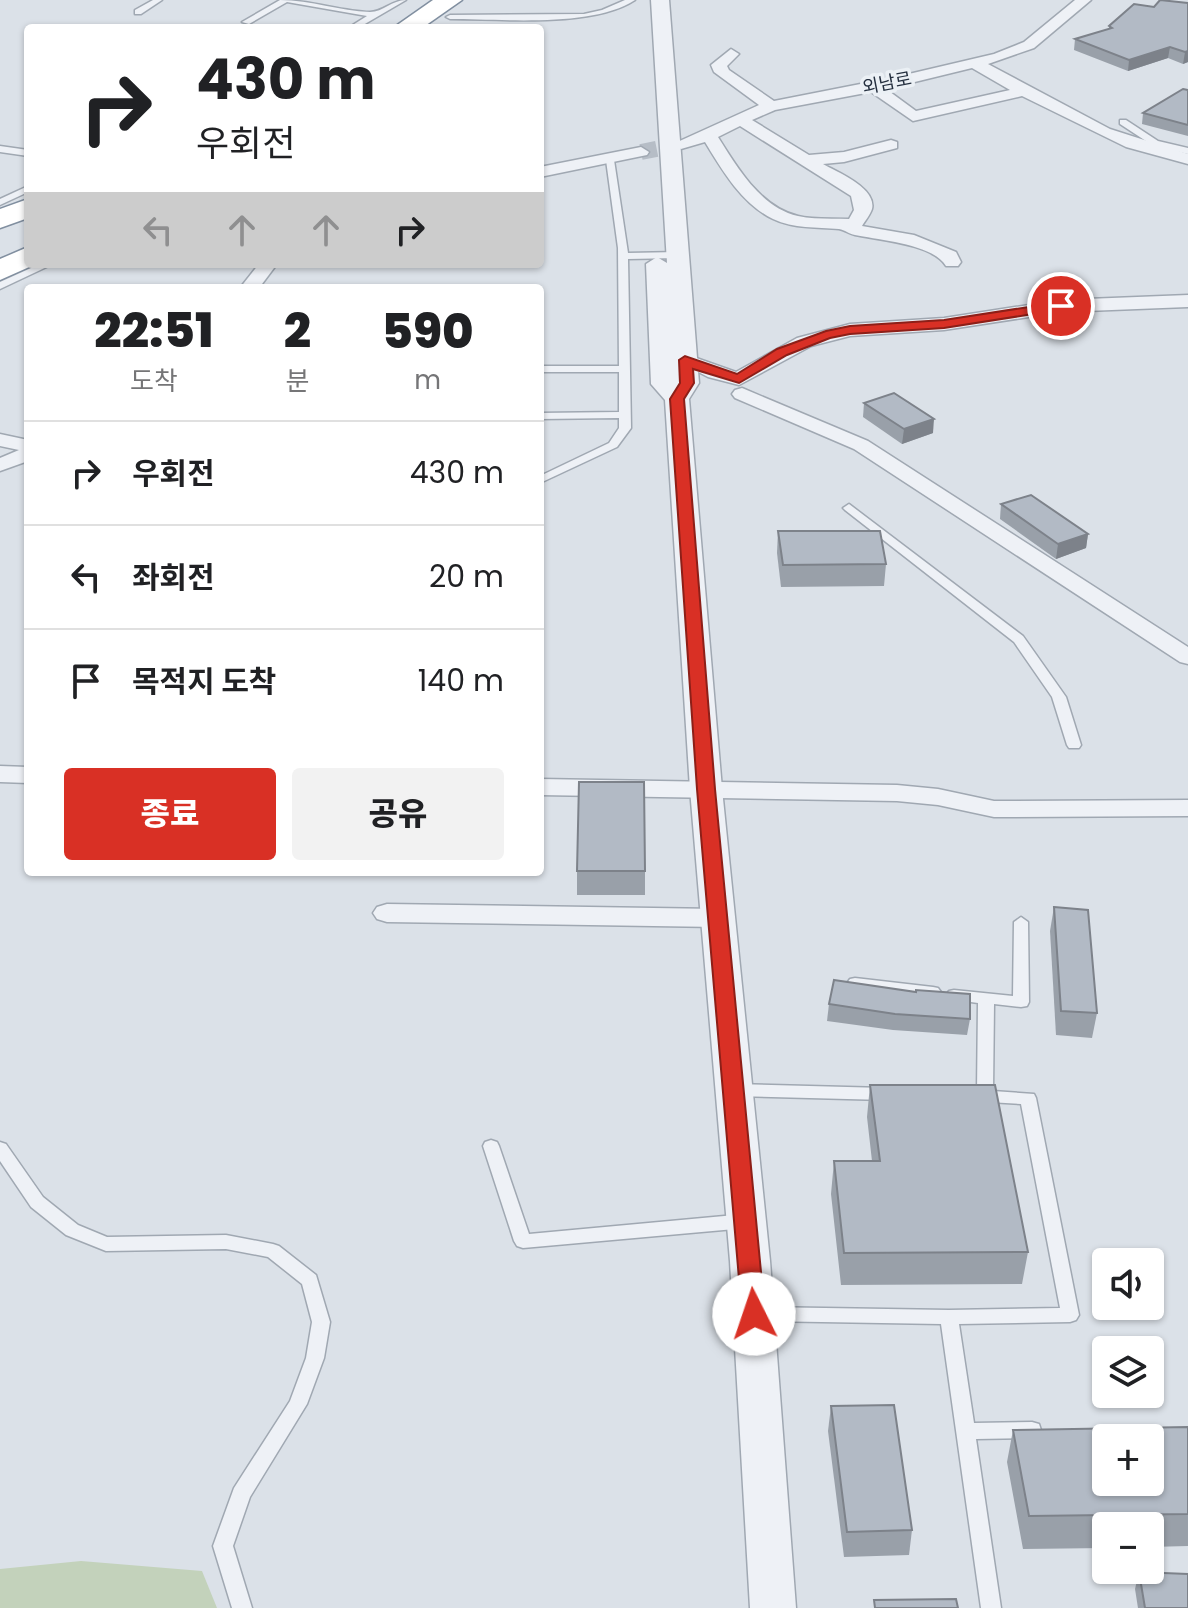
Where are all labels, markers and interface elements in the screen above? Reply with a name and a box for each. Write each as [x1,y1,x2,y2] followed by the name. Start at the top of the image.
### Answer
[196,40,375,119] text: 430 m
[64,56,168,160] icon: right
[860,65,914,100] street label: 외남로
[196,118,295,169] text: 우회전
[136,208,180,252] icon: left
[220,208,264,252] icon: ahead
[304,208,348,252] icon: ahead
[388,208,432,252] icon: right
[1027,272,1095,340] pin
[1039,284,1083,328] icon: arrive
[94,297,214,364] text: 22:51
[284,297,311,364] text: 2
[382,298,474,365] text: 590
[414,362,441,398] text: m
[130,363,178,399] text: 도착
[286,363,309,399] text: 분
[64,451,108,495] icon: right
[410,451,504,494] text: 430 m
[132,452,215,495] text: 우회전
[64,555,108,599] icon: left
[429,555,504,598] text: 20 m
[132,556,215,599] text: 좌회전
[64,659,108,703] icon: arrive
[418,659,504,702] text: 140 m
[132,660,276,703] text: 목적지 도착
[64,768,276,860] button: 종료
[292,768,504,860] button: 공유
[1092,1248,1164,1584] map controls
[1092,1248,1164,1320] button: sound
[712,1272,796,1356] position arrow
[1092,1336,1164,1408] button: layers
[1092,1424,1164,1496] button: +
[1092,1512,1164,1584] button: −

